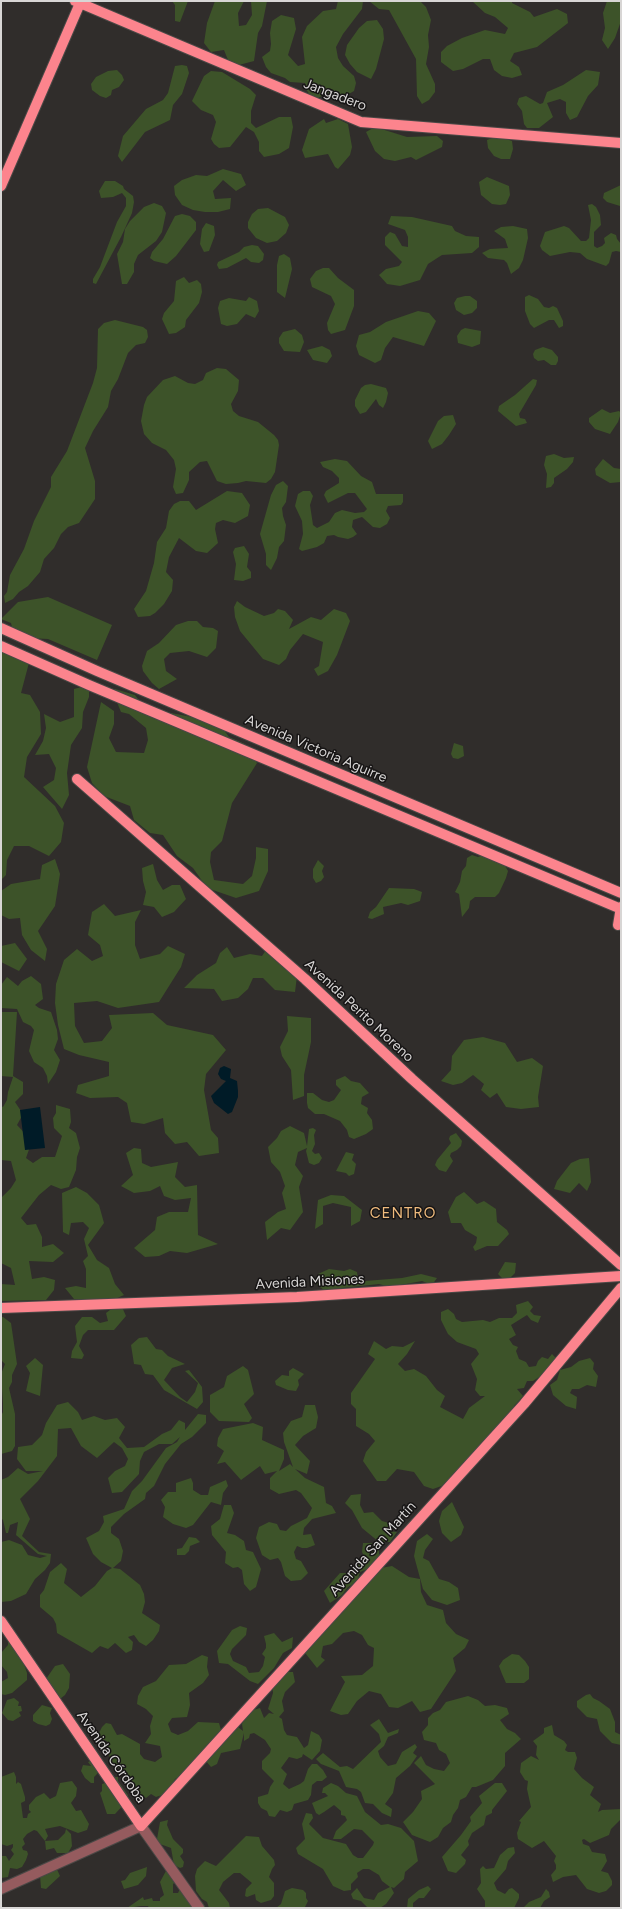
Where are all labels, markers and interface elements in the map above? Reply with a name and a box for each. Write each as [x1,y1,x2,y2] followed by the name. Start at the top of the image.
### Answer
[301,75,369,115] street label: Jangadero
[243,712,389,786] street label: Avenida Victoria Aguirre
[301,956,417,1066] street label: Avenida Perito Moreno
[370,1205,436,1223] district label: CENTRO
[255,1271,365,1293] street label: Avenida Misiones
[326,1498,420,1600] street label: Avenida San Martín
[73,1708,149,1806] street label: Avenida Córdoba

